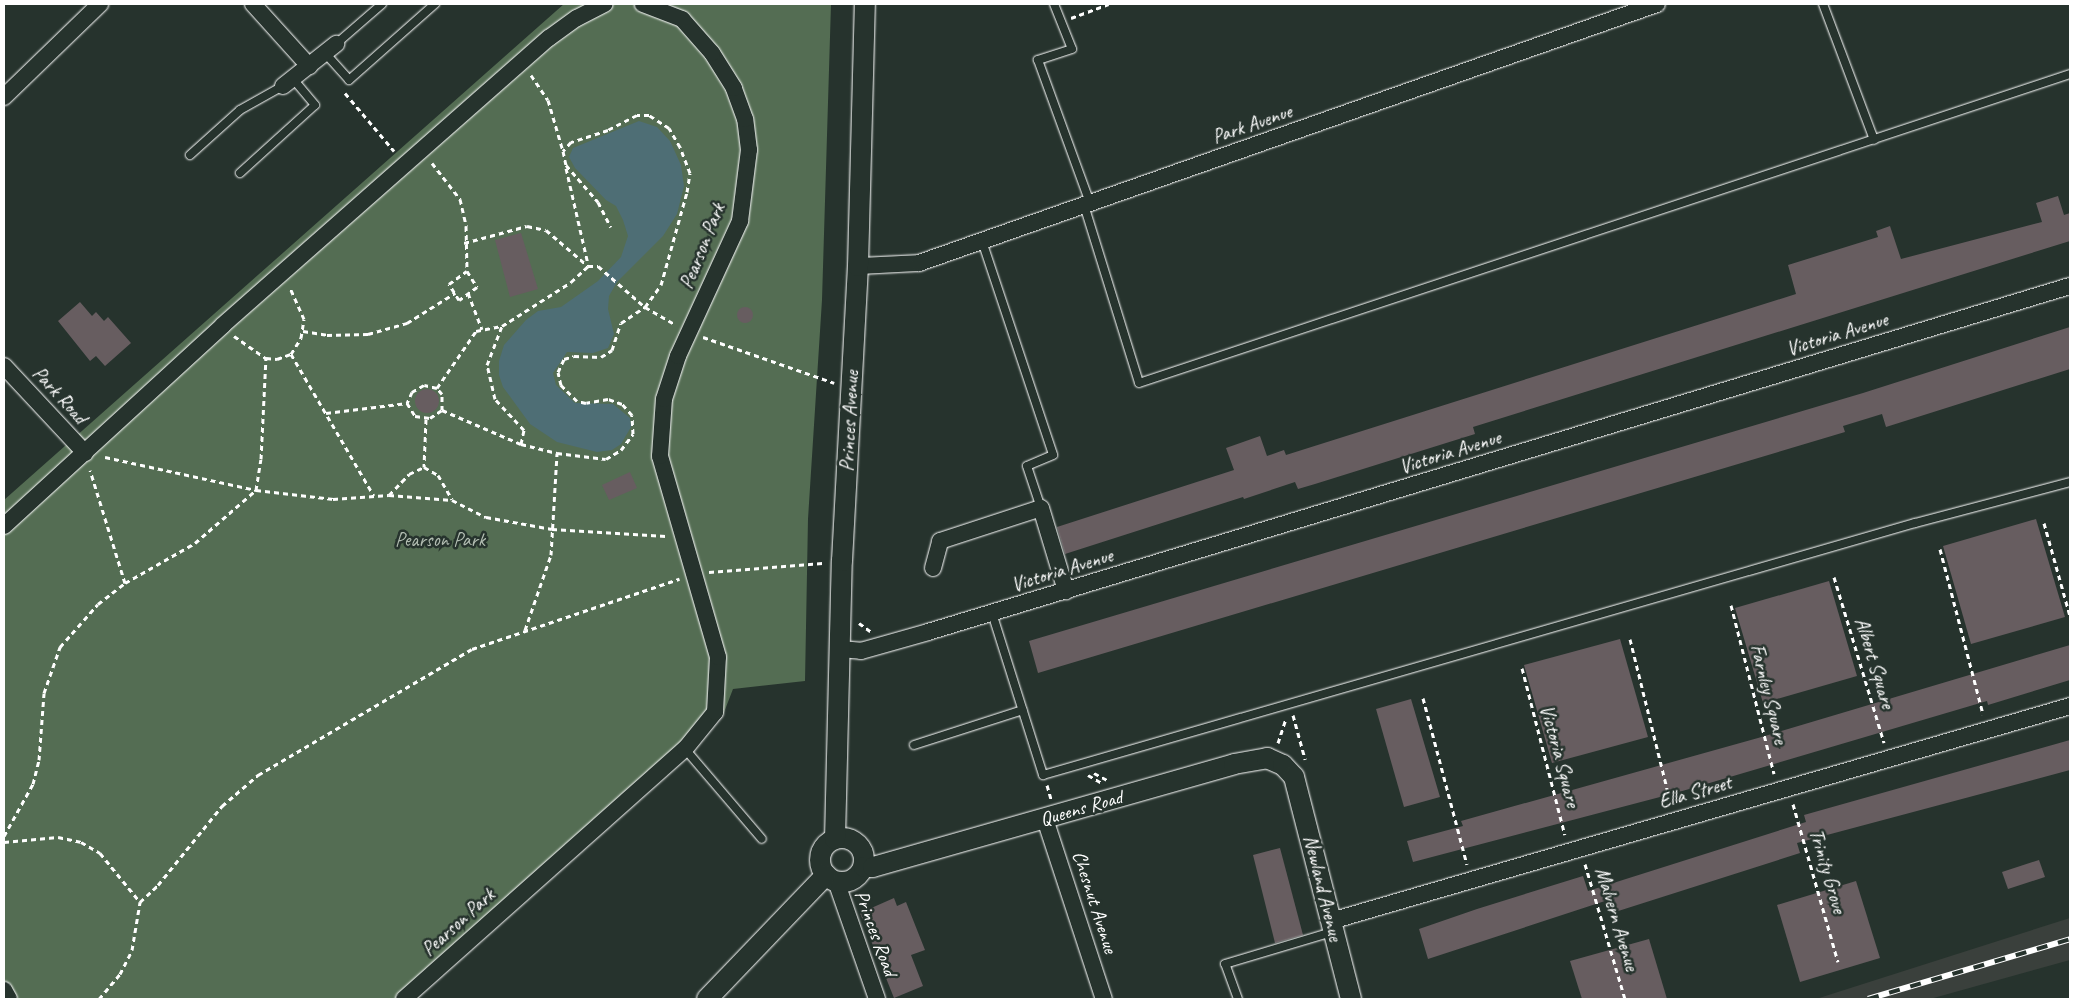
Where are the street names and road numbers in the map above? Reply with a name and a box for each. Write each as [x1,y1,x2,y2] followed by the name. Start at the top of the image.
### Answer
[1209,99,1295,149] street label: Park Avenue
[674,200,730,292] street label: Pearson Park
[1783,307,1891,361] street label: Victoria Avenue
[27,361,93,429] street label: Park Road
[834,370,864,472] street label: Princes Avenue
[1396,425,1504,479] street label: Victoria Avenue
[1008,543,1116,597] street label: Victoria Avenue
[1850,615,1900,711] street label: Albert Square
[1745,642,1793,746] street label: Farnley Square
[1535,702,1585,810] street label: Victoria Square
[1656,770,1734,814] street label: Ella Street
[1037,785,1125,831] street label: Queens Road
[1805,826,1851,916] street label: Trinity Grove
[1298,833,1348,943] street label: Newland Avenue
[1067,848,1123,956] street label: Chesnut Avenue
[1590,865,1644,973] street label: Malvern Avenue
[417,883,499,961] street label: Pearson Park
[850,887,902,979] street label: Princes Road

